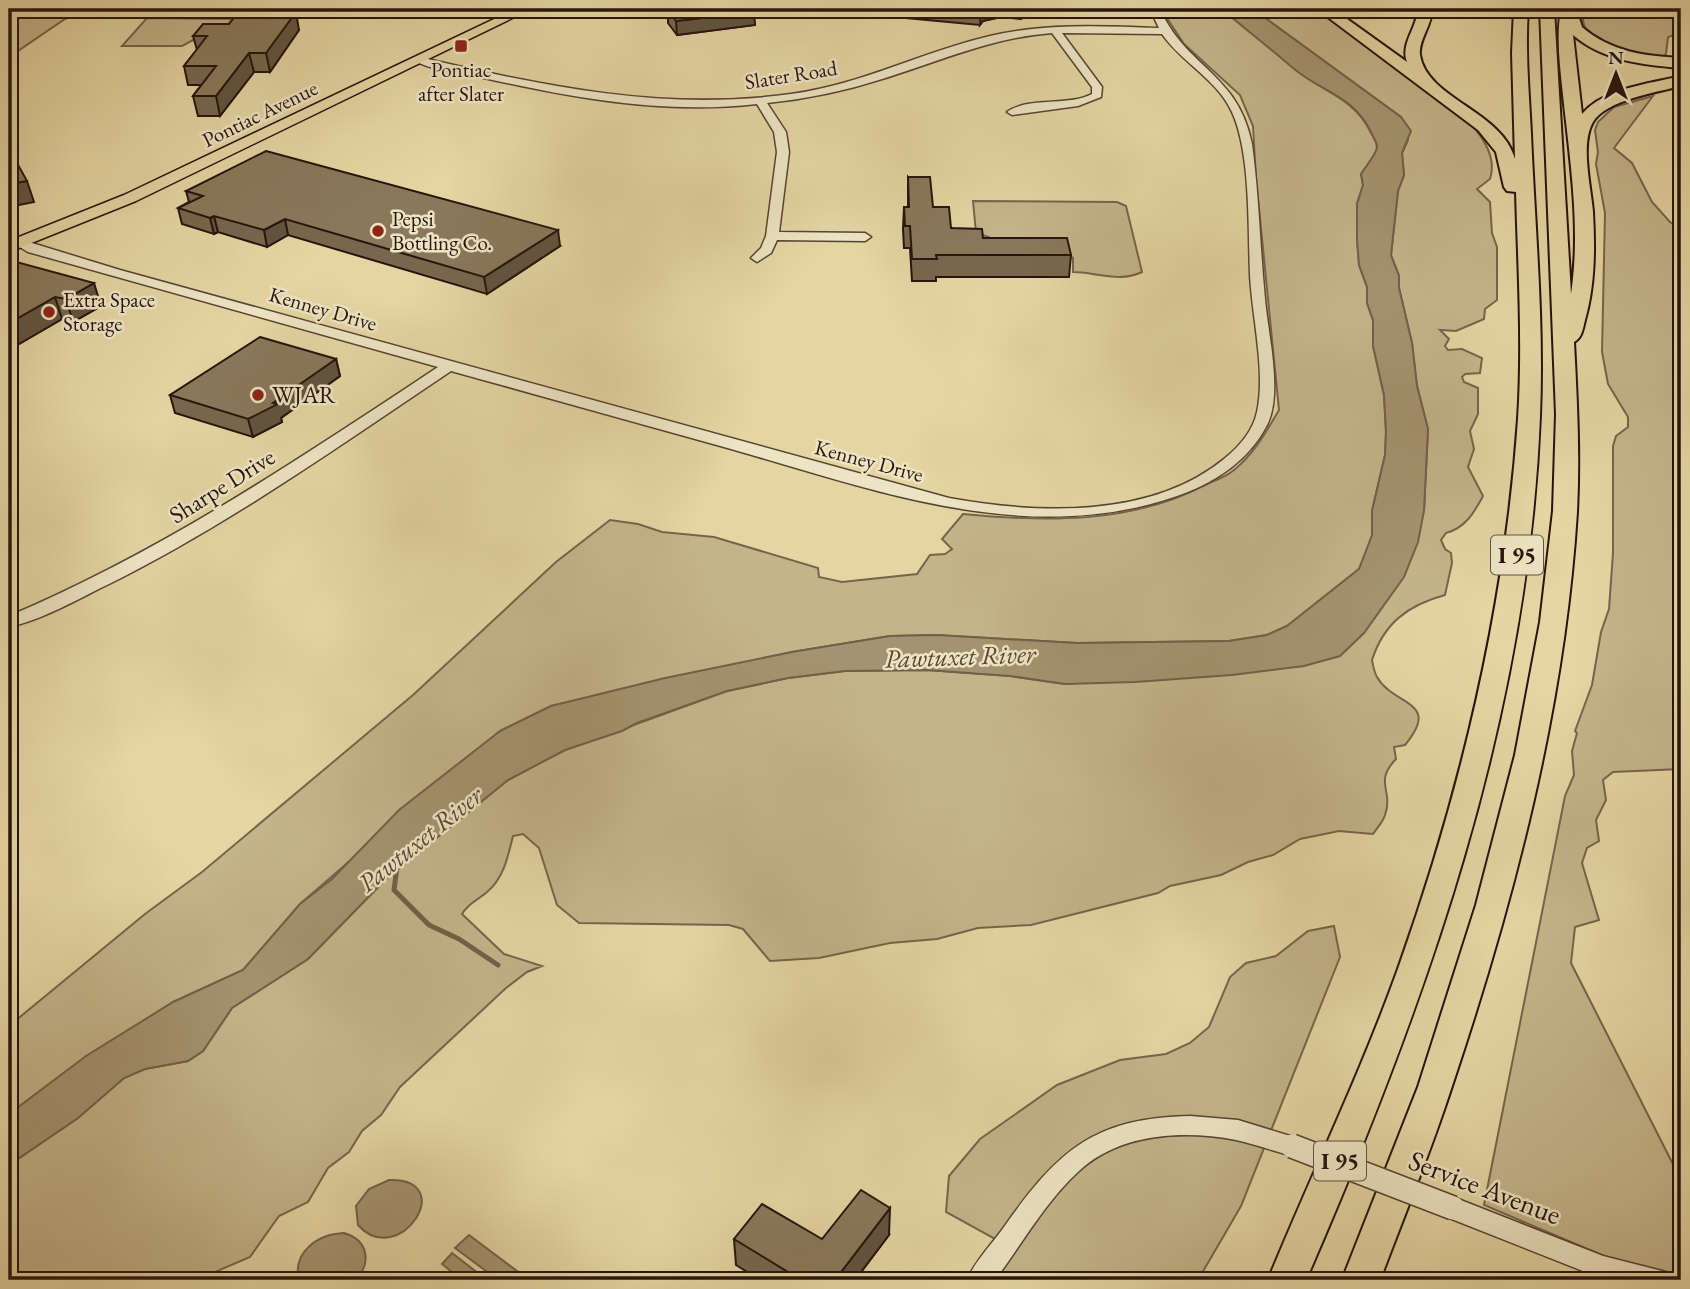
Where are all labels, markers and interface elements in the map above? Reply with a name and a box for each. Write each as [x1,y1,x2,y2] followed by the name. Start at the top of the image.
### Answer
[453,38,469,54] marker: Pontiac after Slater
[1582,38,1652,108] north arrow
[1608,45,1624,70] text: N
[743,54,839,95] street label: Slater Road
[418,56,504,107] place label: Pontiac after Slater
[198,74,322,153] street label: Pontiac Avenue
[392,205,492,256] place label: Pepsi Bottling Co.
[370,223,386,239] marker: Pepsi Bottling Co.
[266,280,380,337] street label: Kenney Drive
[63,286,155,337] place label: Extra Space Storage
[41,304,57,320] marker: Extra Space Storage
[272,379,337,410] place label: WJAR
[250,387,266,403] marker: WJAR
[812,433,926,488] street label: Kenney Drive
[163,441,280,530] street label: Sharpe Drive
[1491,536,1543,575] road number: I 95
[884,636,1037,676] water label: Pawtuxet River
[351,777,490,900] water label: Pawtuxet River
[1314,1142,1366,1180] road number: I 95
[1404,1142,1566,1233] street label: Service Avenue

